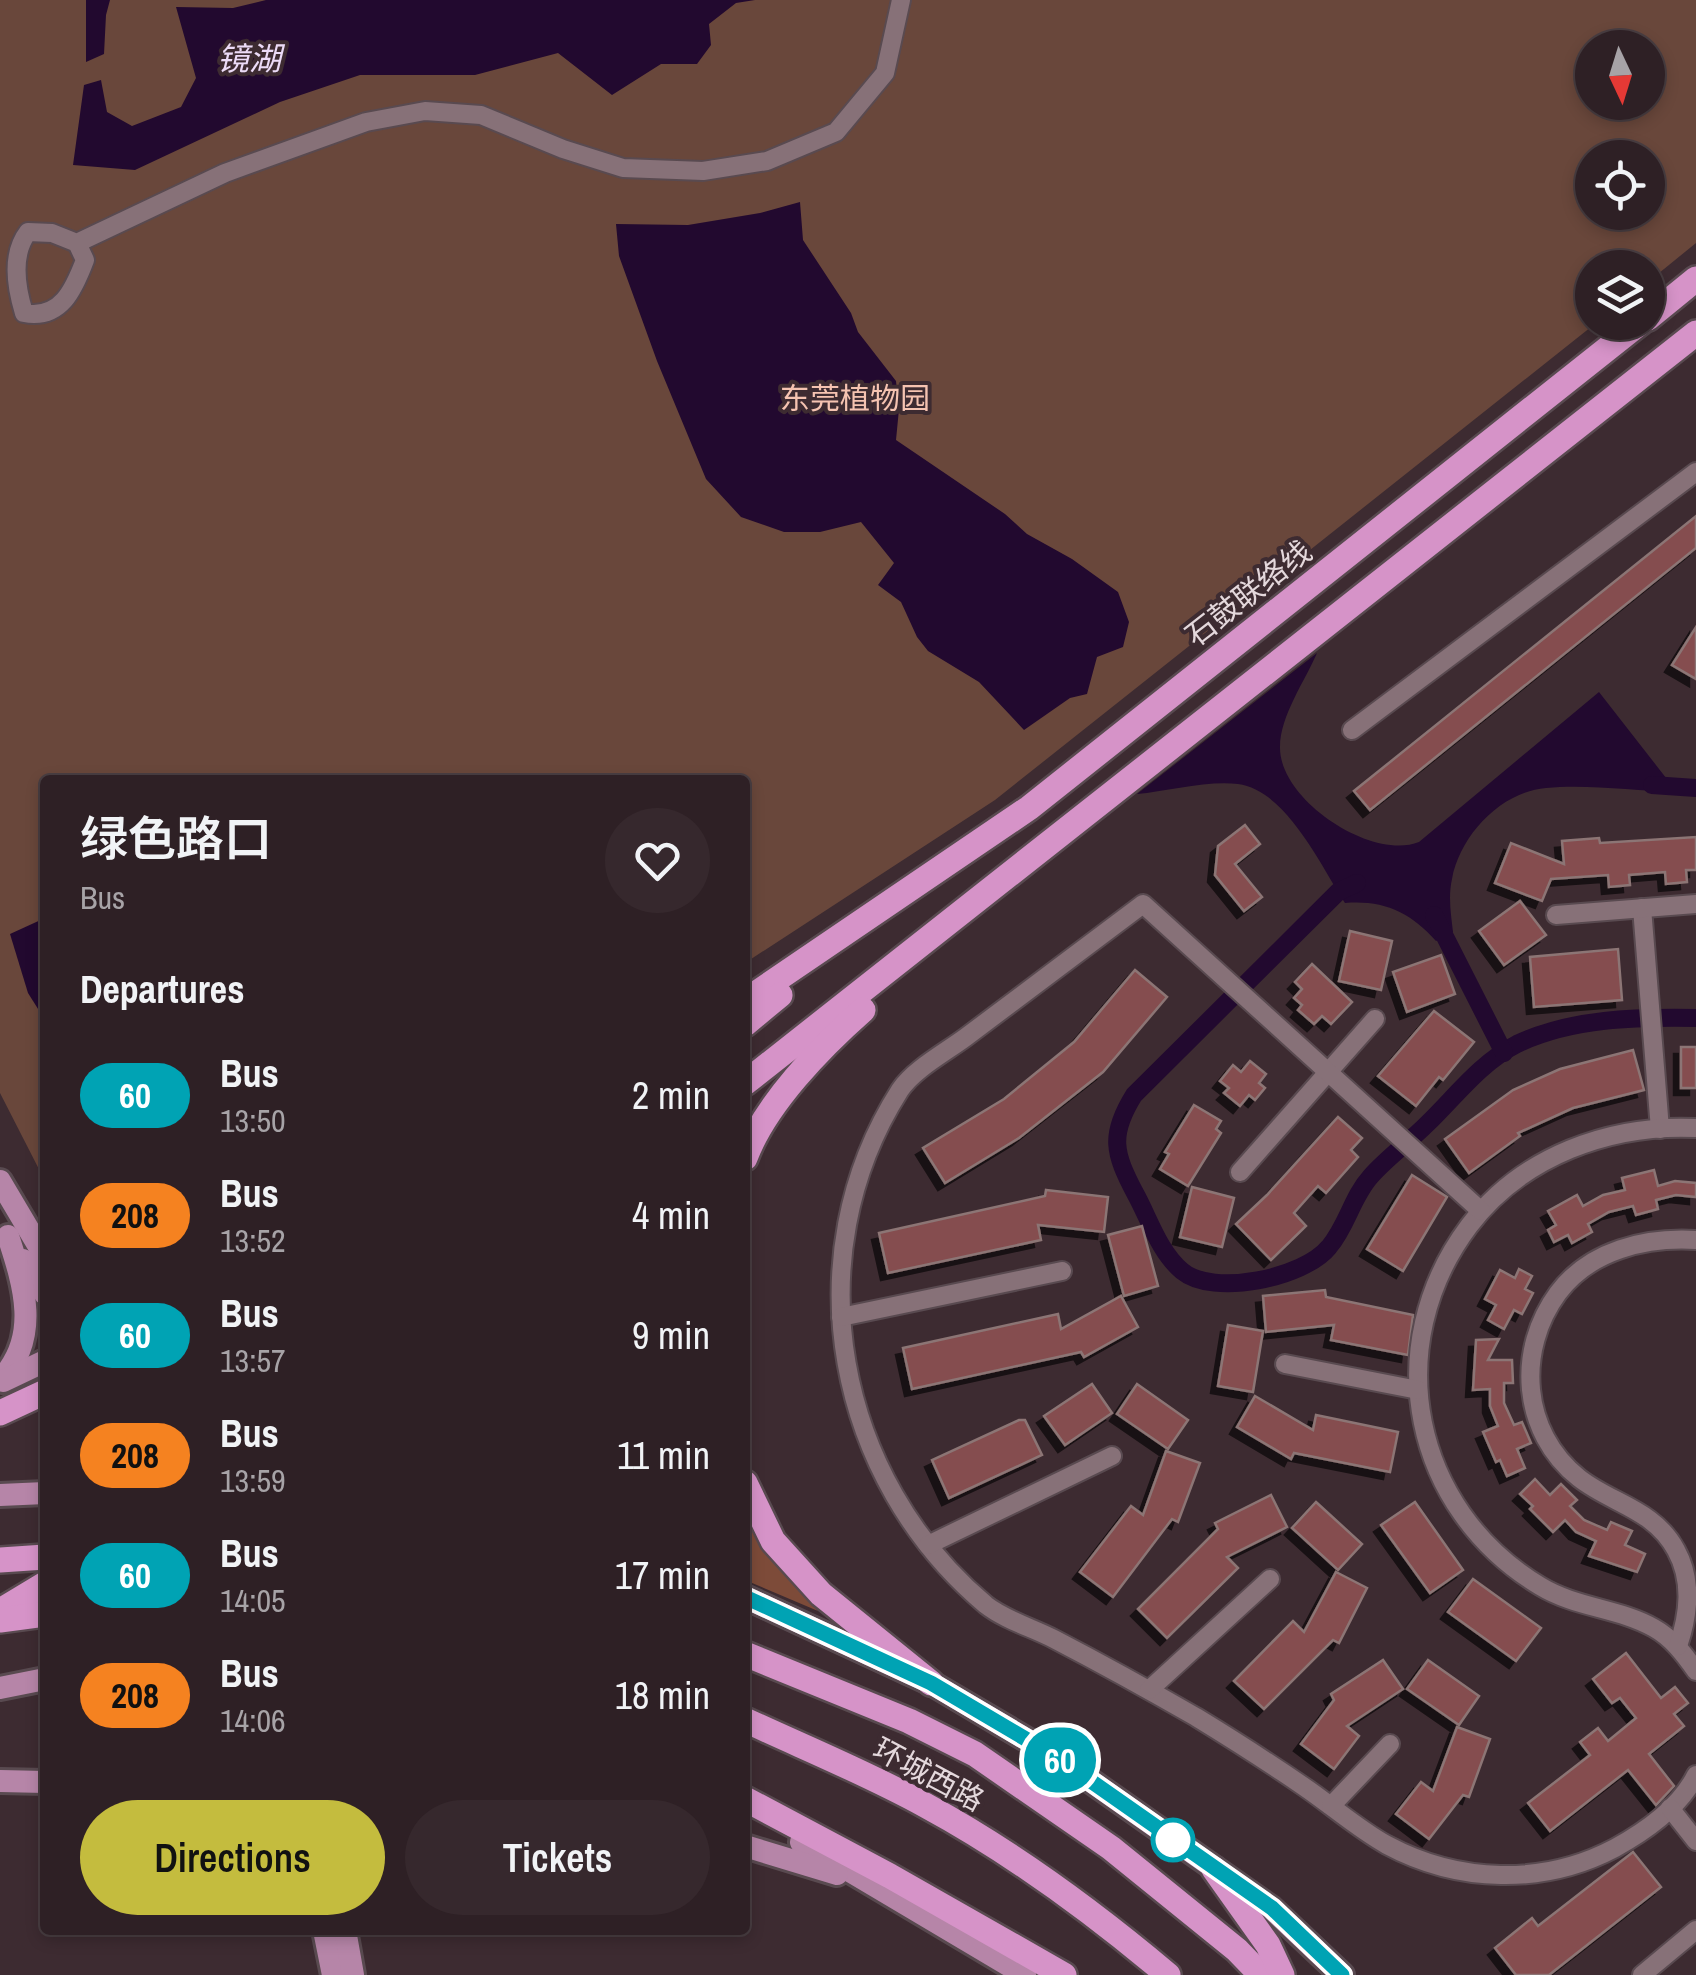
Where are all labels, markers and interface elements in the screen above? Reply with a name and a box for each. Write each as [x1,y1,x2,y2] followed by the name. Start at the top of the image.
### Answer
[1575,30,1665,120] north arrow
[1575,30,1665,340] map controls
[217,37,286,80] water label: 镜湖
[1575,140,1665,230] button: locate
[1575,250,1665,340] button: layers
[780,378,930,418] park label: 东莞植物园
[1177,531,1319,655] street label: 石鼓联络线
[80,806,272,871] text: 绿色路口
[605,808,710,913] button: heart
[80,876,125,919] text: Bus
[80,964,245,1015] text: Departures
[220,1048,279,1099] text: Bus
[632,1070,710,1121] text: 2 min
[119,1072,151,1119] text: 60
[220,1099,286,1142] text: 13:50
[220,1168,279,1219] text: Bus
[632,1190,710,1241] text: 4 min
[111,1192,159,1239] text: 208
[220,1219,286,1262] text: 13:52
[220,1288,279,1339] text: Bus
[632,1310,710,1361] text: 9 min
[119,1312,151,1359] text: 60
[220,1339,286,1382] text: 13:57
[220,1408,279,1459] text: Bus
[617,1430,710,1481] text: 11 min
[111,1432,159,1479] text: 208
[220,1459,286,1502] text: 13:59
[220,1528,279,1579] text: Bus
[615,1550,710,1601] text: 17 min
[119,1552,151,1599] text: 60
[220,1579,286,1622] text: 14:05
[220,1648,279,1699] text: Bus
[615,1670,710,1721] text: 18 min
[111,1672,159,1719] text: 208
[220,1699,286,1742] text: 14:06
[867,1728,991,1820] street label: 环城西路
[1015,1728,1105,1792] line badge: 60
[1044,1737,1076,1784] text: 60
[80,1800,385,1915] button: Directions
[405,1800,710,1915] button: Tickets
[1152,1819,1194,1861] unlabelled marker

